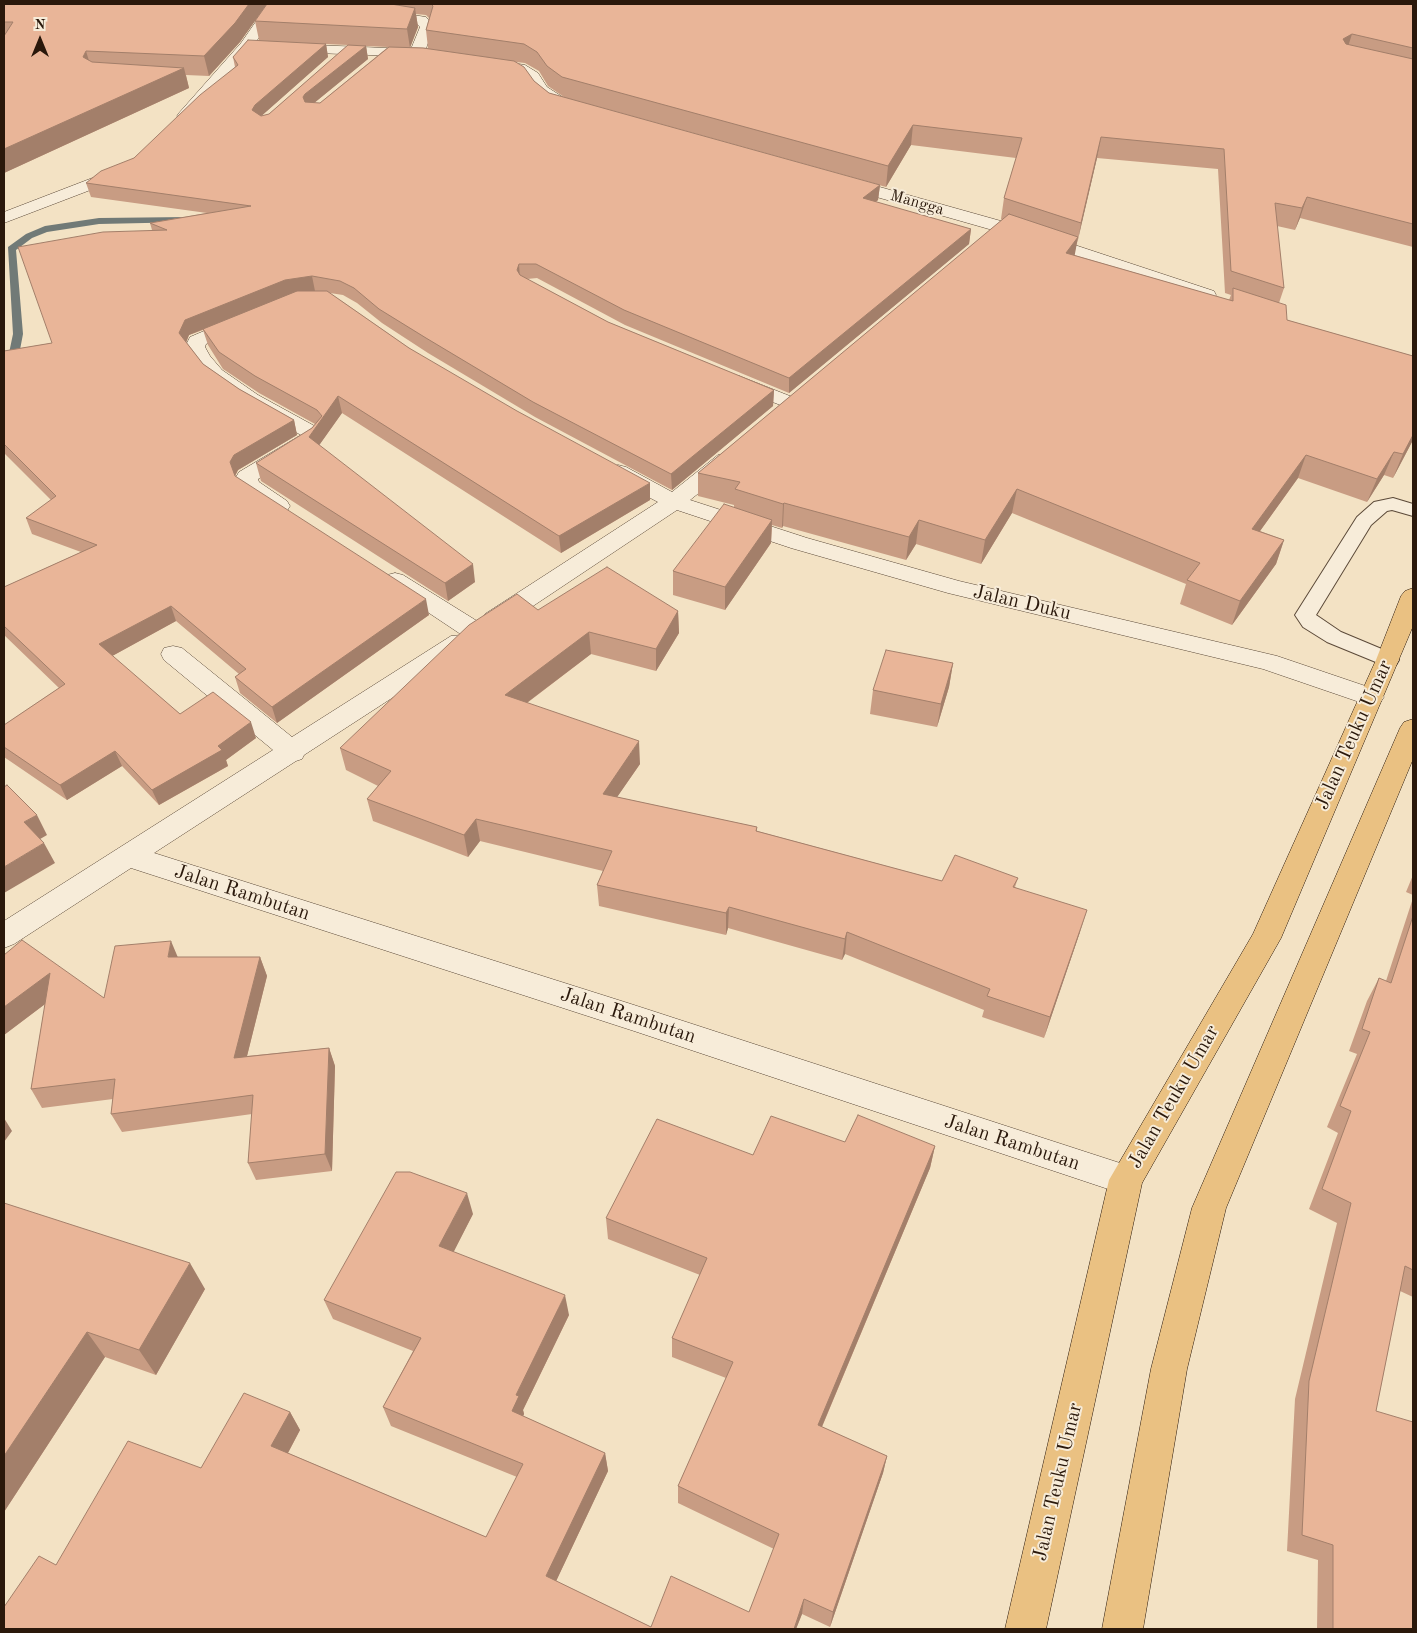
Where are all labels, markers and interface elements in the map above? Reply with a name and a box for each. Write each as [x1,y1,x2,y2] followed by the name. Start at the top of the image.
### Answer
[15,15,65,65] north arrow
[35,18,45,32] text: N
[888,186,946,220] street label: Mangga
[971,580,1073,626] street label: Jalan Duku
[1310,656,1398,814] street label: Jalan Teuku Umar
[171,860,313,926] street label: Jalan Rambutan
[557,983,699,1049] street label: Jalan Rambutan
[1123,1021,1225,1173] street label: Jalan Teuku Umar
[941,1110,1083,1176] street label: Jalan Rambutan
[1028,1401,1088,1563] street label: Jalan Teuku Umar

